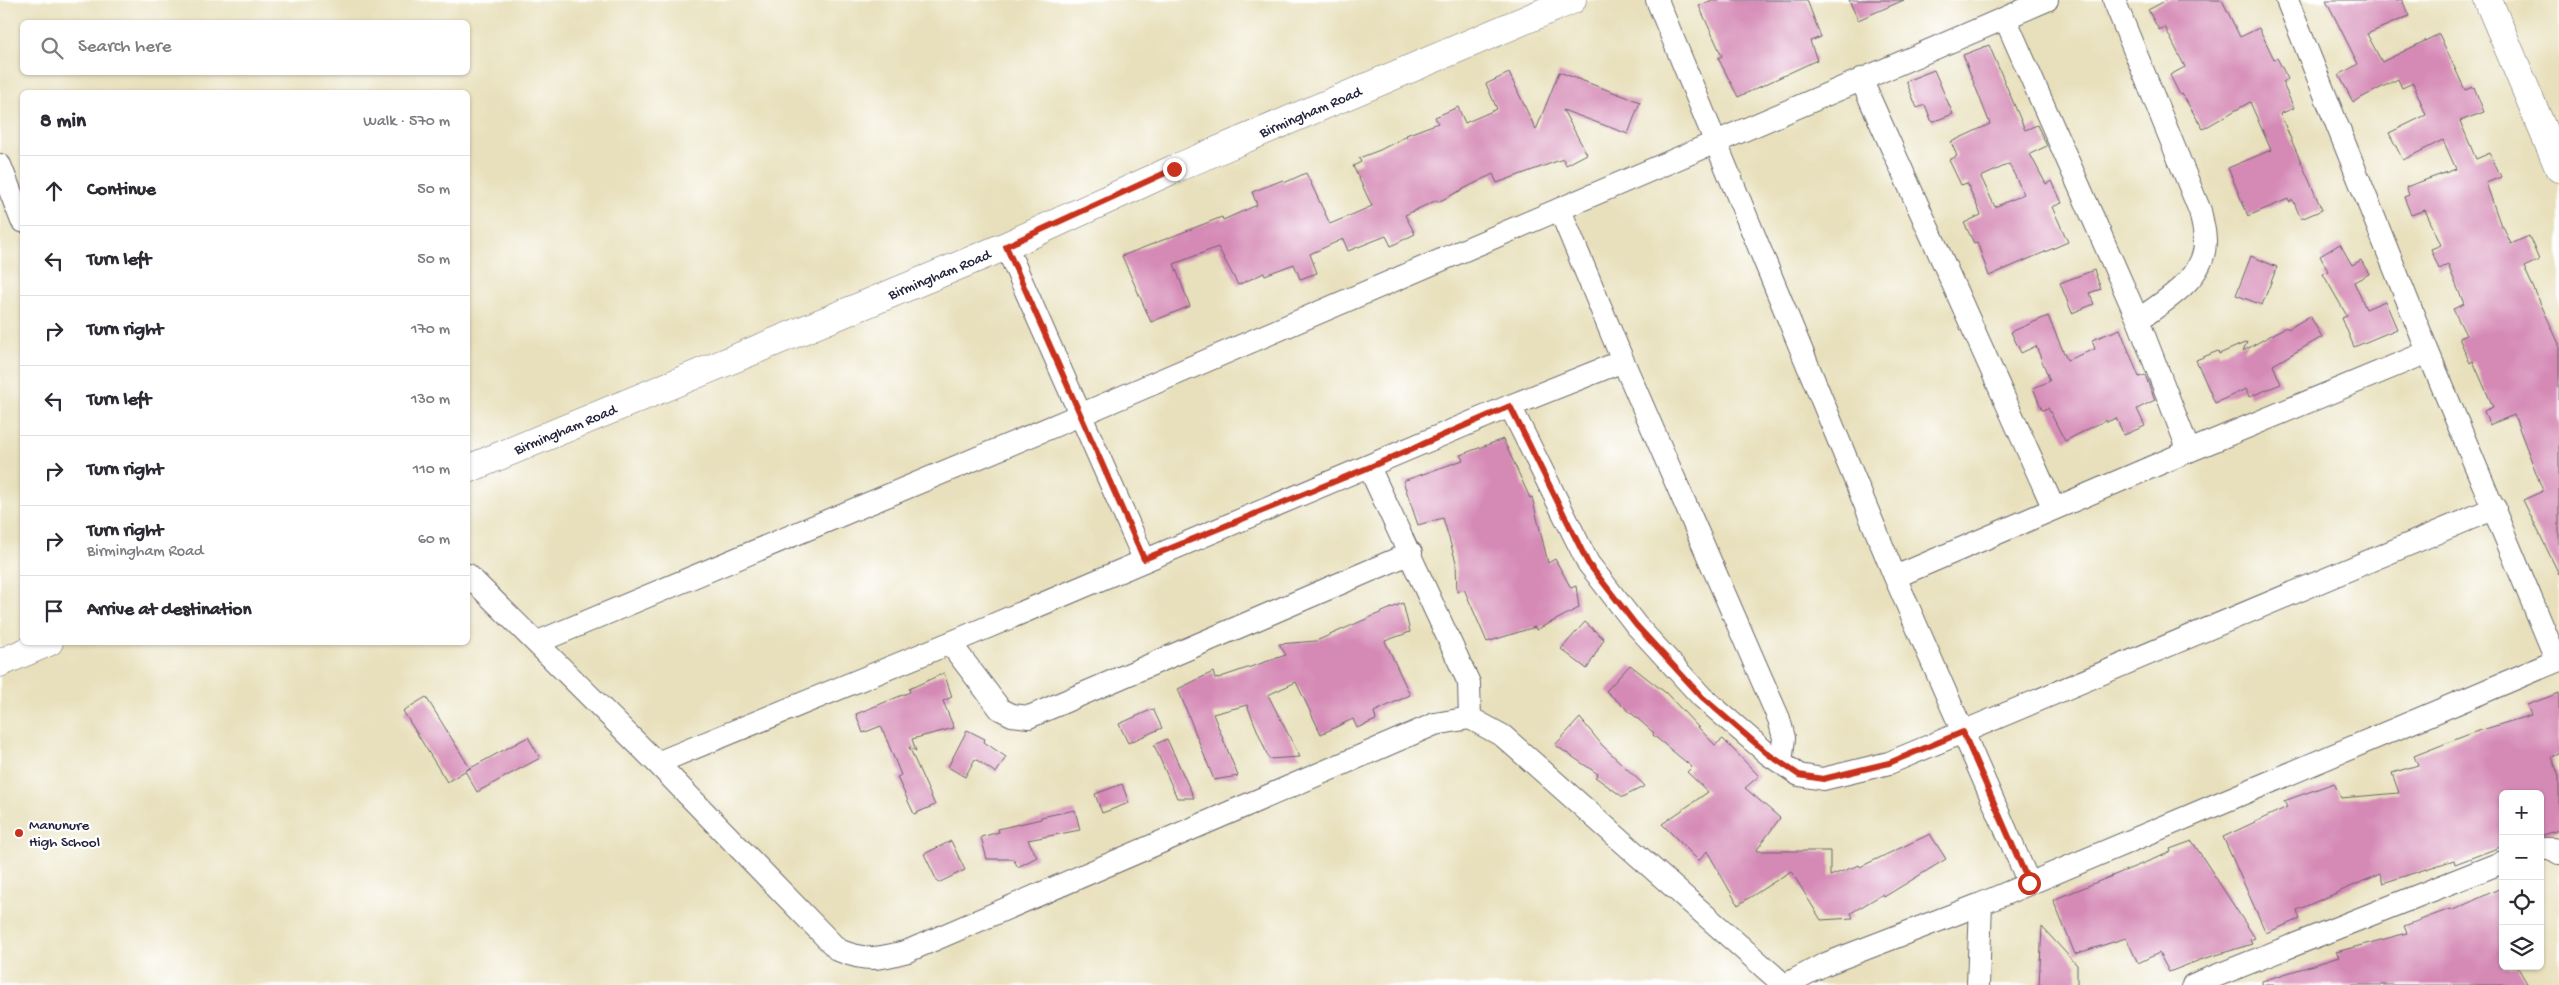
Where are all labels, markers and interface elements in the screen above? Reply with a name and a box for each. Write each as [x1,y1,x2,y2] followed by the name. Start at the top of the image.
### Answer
[20,20,470,75] search box
[38,34,66,62] icon: search
[78,36,172,59] text: Search here
[1256,83,1366,143] street label: Birmingham Road
[40,110,86,135] text: 8 min
[363,113,450,132] text: Walk · 570 m
[1163,158,1186,181] route end
[40,177,68,205] icon: ahead
[87,179,156,202] text: Continue
[417,181,450,200] text: 50 m
[885,246,995,305] street label: Birmingham Road
[40,247,68,275] icon: left
[87,249,151,272] text: Turn left
[417,251,450,270] text: 50 m
[40,317,68,345] icon: right
[87,319,163,342] text: Turn right
[411,321,450,340] text: 170 m
[40,387,68,415] icon: left
[87,389,151,412] text: Turn left
[411,391,450,410] text: 130 m
[511,401,621,460] street label: Birmingham Road
[40,457,68,485] icon: right
[87,459,163,482] text: Turn right
[413,461,450,480] text: 110 m
[87,520,163,543] text: Turn right
[40,527,68,555] icon: right
[418,531,450,550] text: 60 m
[87,543,203,562] text: Birmingham Road
[40,597,68,625] icon: arrive
[87,599,251,622] text: Arrive at destination
[2499,790,2544,970] map controls
[2499,790,2544,835] button: +
[29,817,100,852] place label: Manunure High School
[13,827,25,839] marker: Manunure High School
[2499,835,2544,880] button: −
[2018,872,2041,895] route start
[2499,880,2544,925] button: locate
[2499,925,2544,970] button: layers

